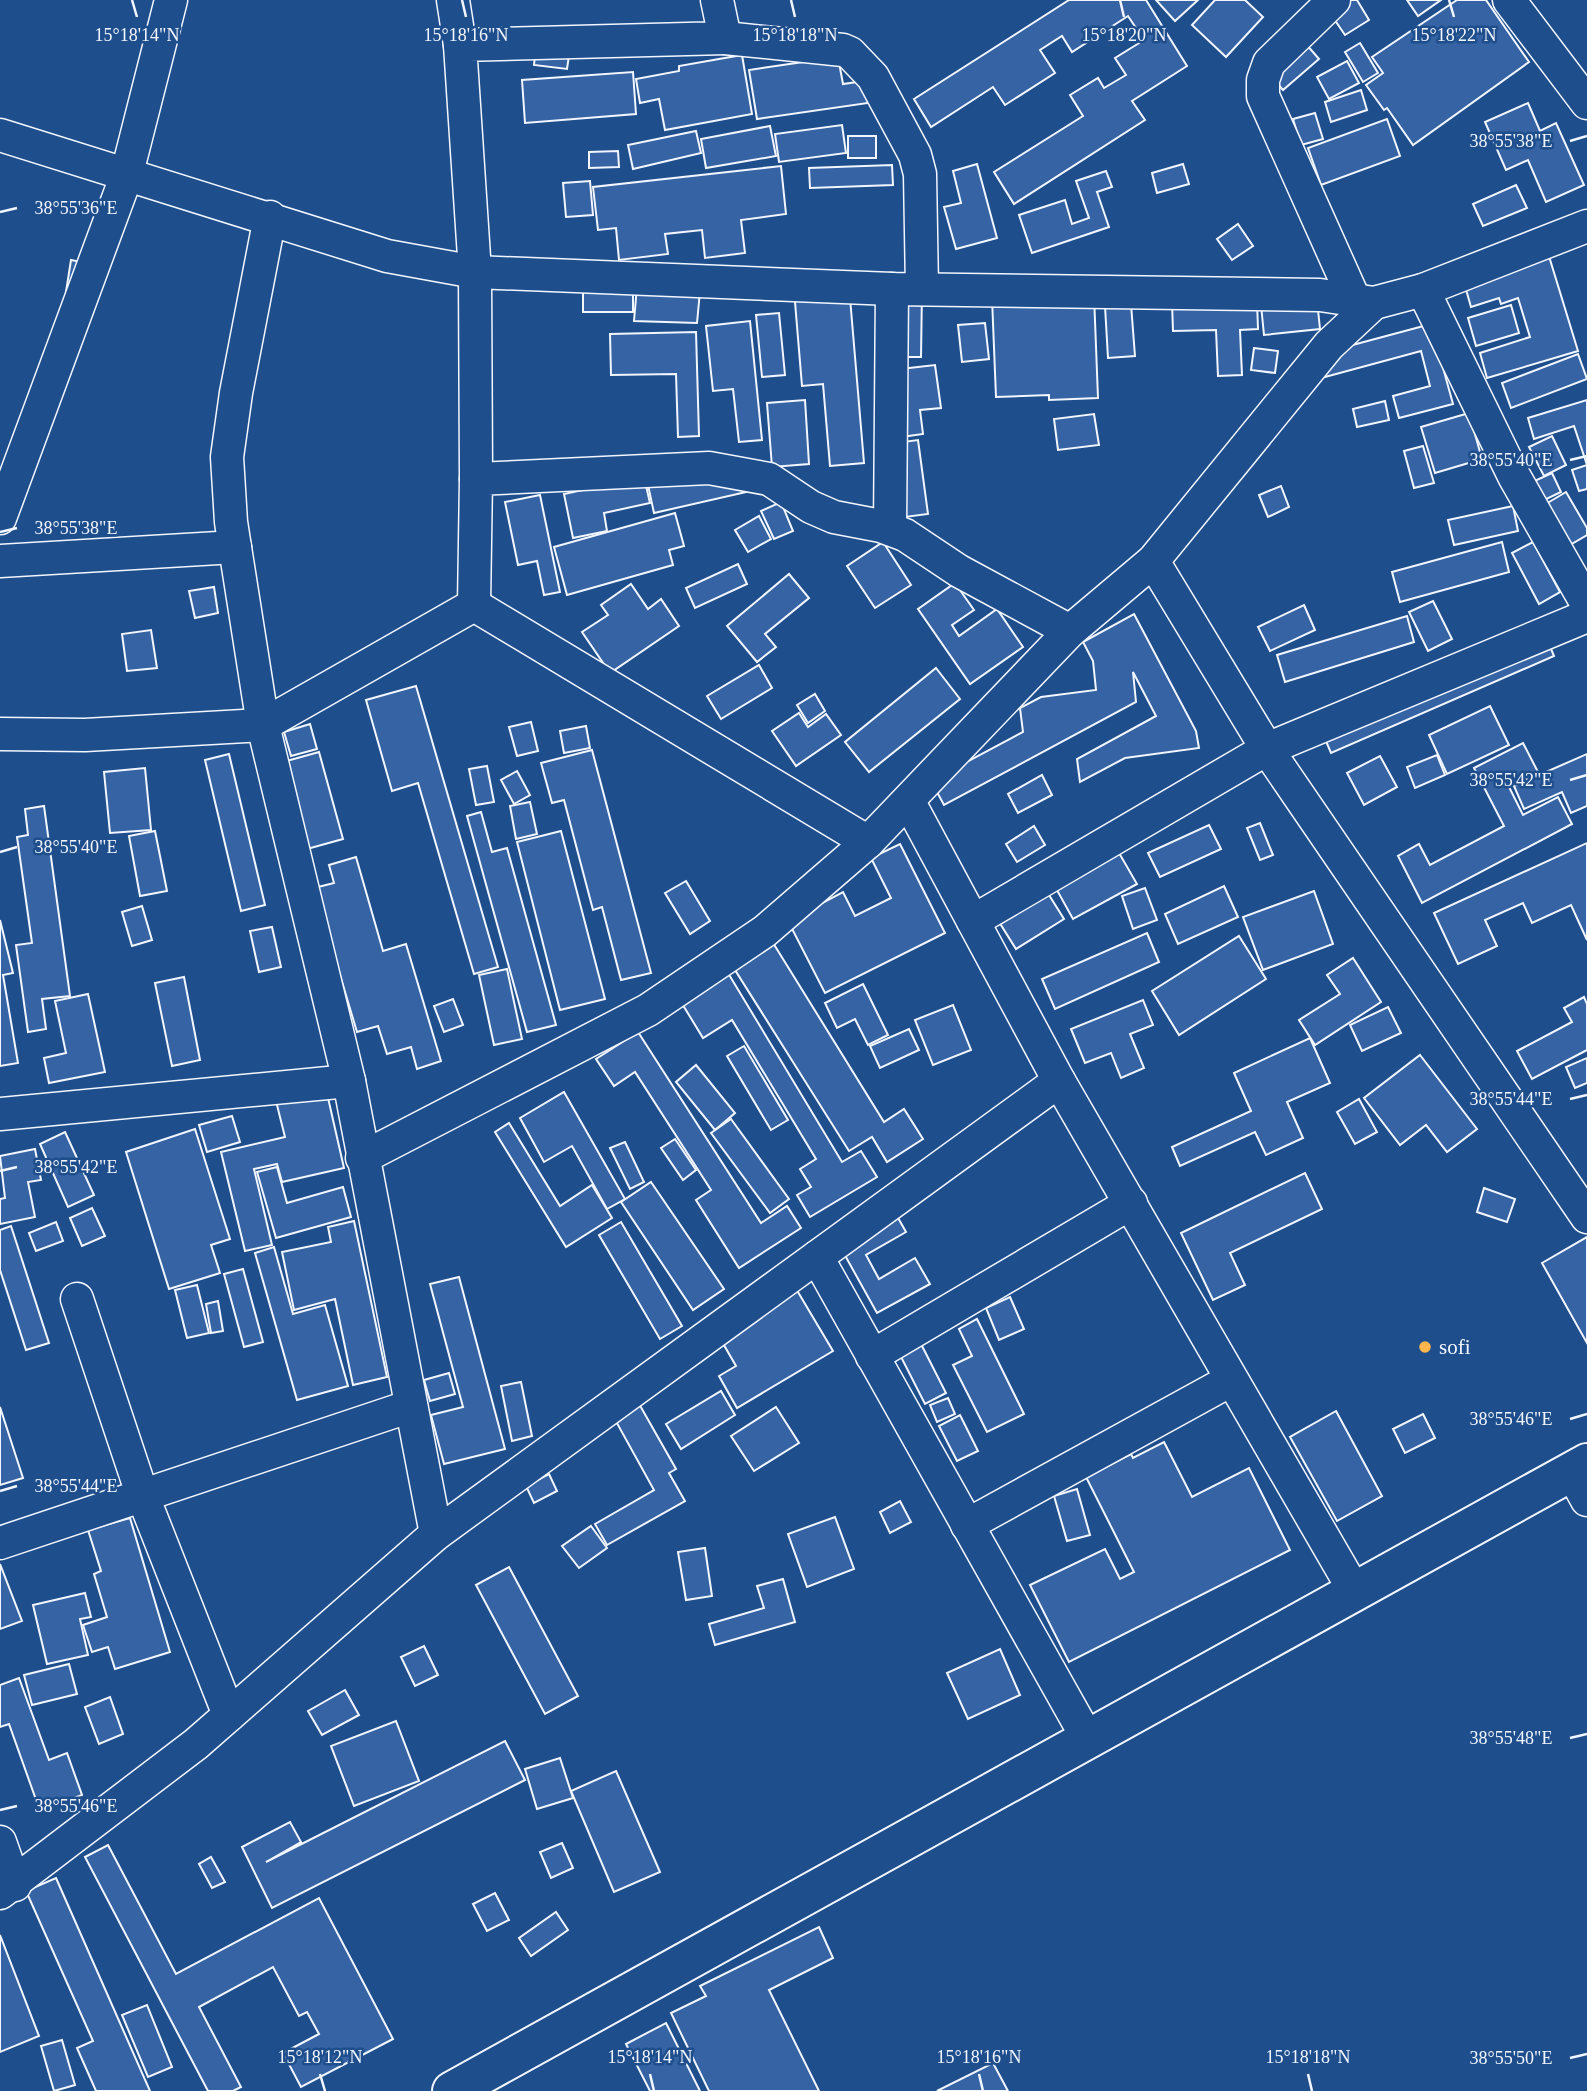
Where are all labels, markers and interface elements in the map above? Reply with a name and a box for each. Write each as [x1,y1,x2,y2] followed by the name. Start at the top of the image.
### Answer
[95,25,179,45] text: 15°18'14"N
[424,25,508,45] text: 15°18'16"N
[753,25,837,45] text: 15°18'18"N
[1082,25,1166,45] text: 15°18'20"N
[1412,25,1496,45] text: 15°18'22"N
[1470,131,1552,151] text: 38°55'38"E
[35,198,117,218] text: 38°55'36"E
[1470,450,1552,470] text: 38°55'40"E
[35,518,117,538] text: 38°55'38"E
[1470,770,1552,790] text: 38°55'42"E
[35,837,117,857] text: 38°55'40"E
[1470,1089,1552,1109] text: 38°55'44"E
[35,1157,117,1177] text: 38°55'42"E
[1439,1335,1471,1359] place label: sofi
[1417,1339,1433,1355] marker: sofi
[1470,1409,1552,1429] text: 38°55'46"E
[35,1476,117,1496] text: 38°55'44"E
[1470,1728,1552,1748] text: 38°55'48"E
[35,1796,117,1816] text: 38°55'46"E
[278,2047,362,2067] text: 15°18'12"N
[608,2047,692,2067] text: 15°18'14"N
[937,2047,1021,2067] text: 15°18'16"N
[1266,2047,1350,2067] text: 15°18'18"N
[1470,2048,1552,2068] text: 38°55'50"E

